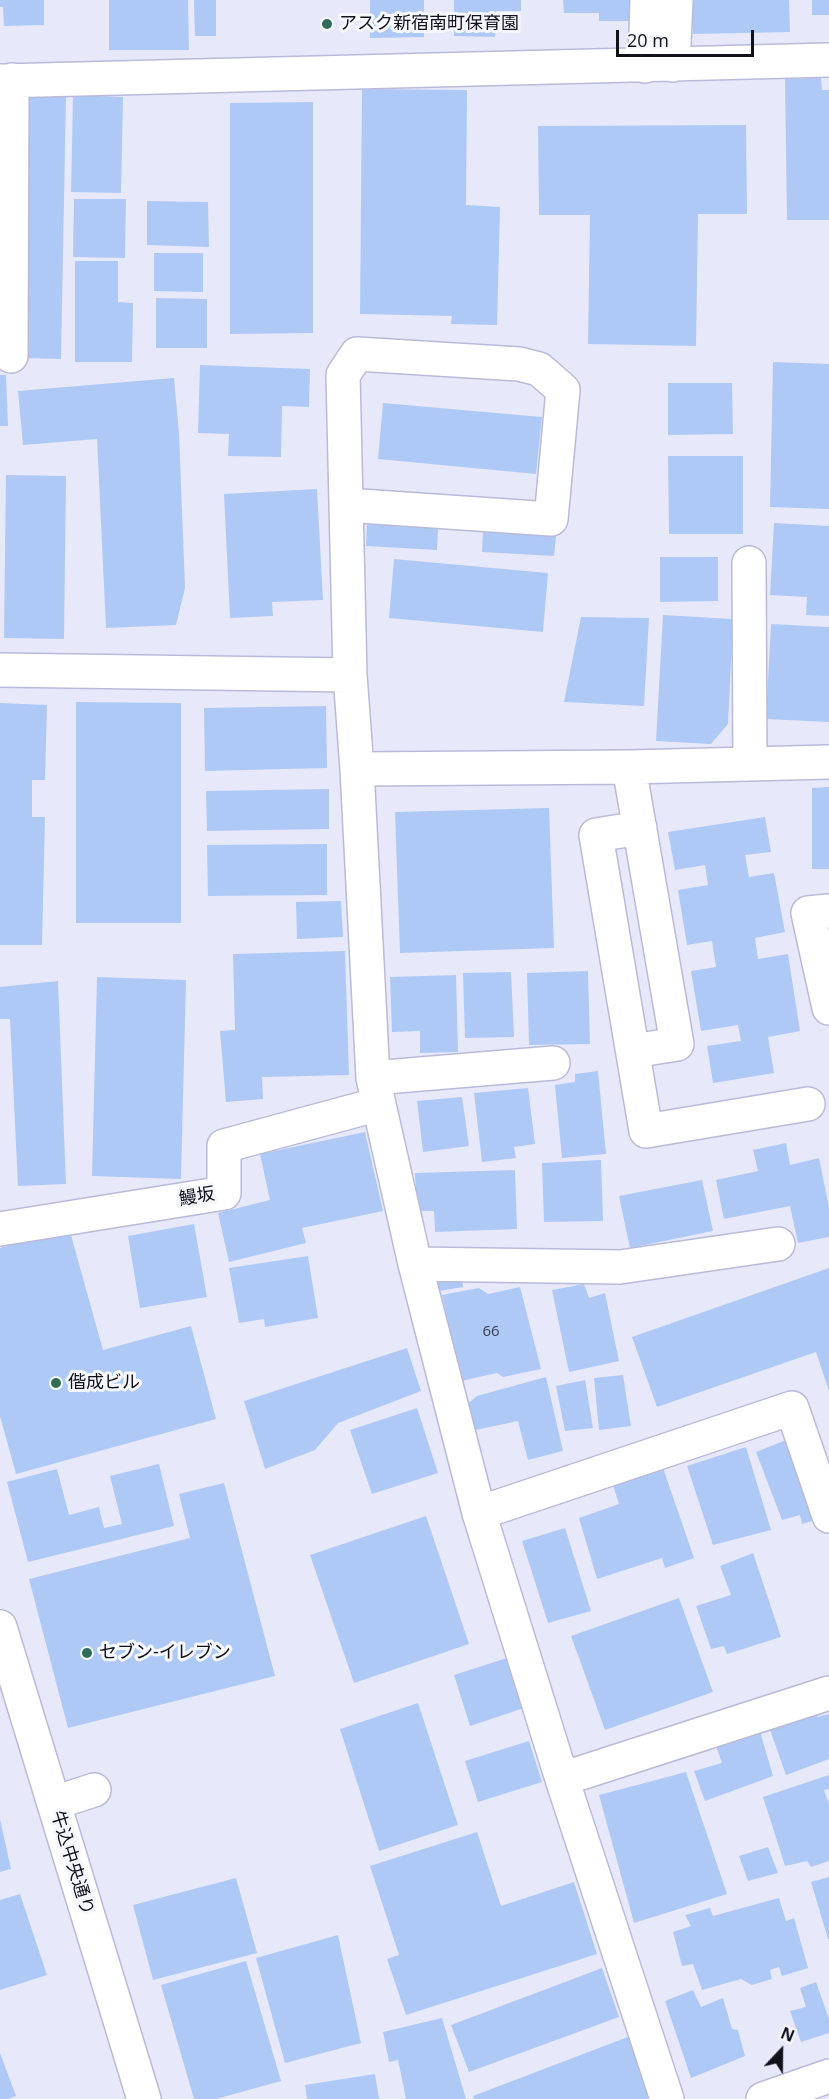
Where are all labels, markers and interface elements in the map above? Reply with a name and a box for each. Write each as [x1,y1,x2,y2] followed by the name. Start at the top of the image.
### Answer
[339,13,519,35] place label: アスク新宿南町保育園
[320,17,334,31] marker: アスク新宿南町保育園
[619,18,757,56] scale bar
[627,28,669,52] text: 20 m
[178,1184,216,1210] street label: 鰻坂
[482,1323,500,1341] house number: 66
[68,1372,140,1394] place label: 偕成ビル
[49,1376,63,1390] marker: 偕成ビル
[99,1642,231,1664] place label: セブン-イレブン
[80,1646,94,1660] marker: セブン-イレブン
[46,1808,98,1918] street label: 牛込中央通り
[751,2021,811,2081] north arrow
[778,2022,798,2047] text: N

